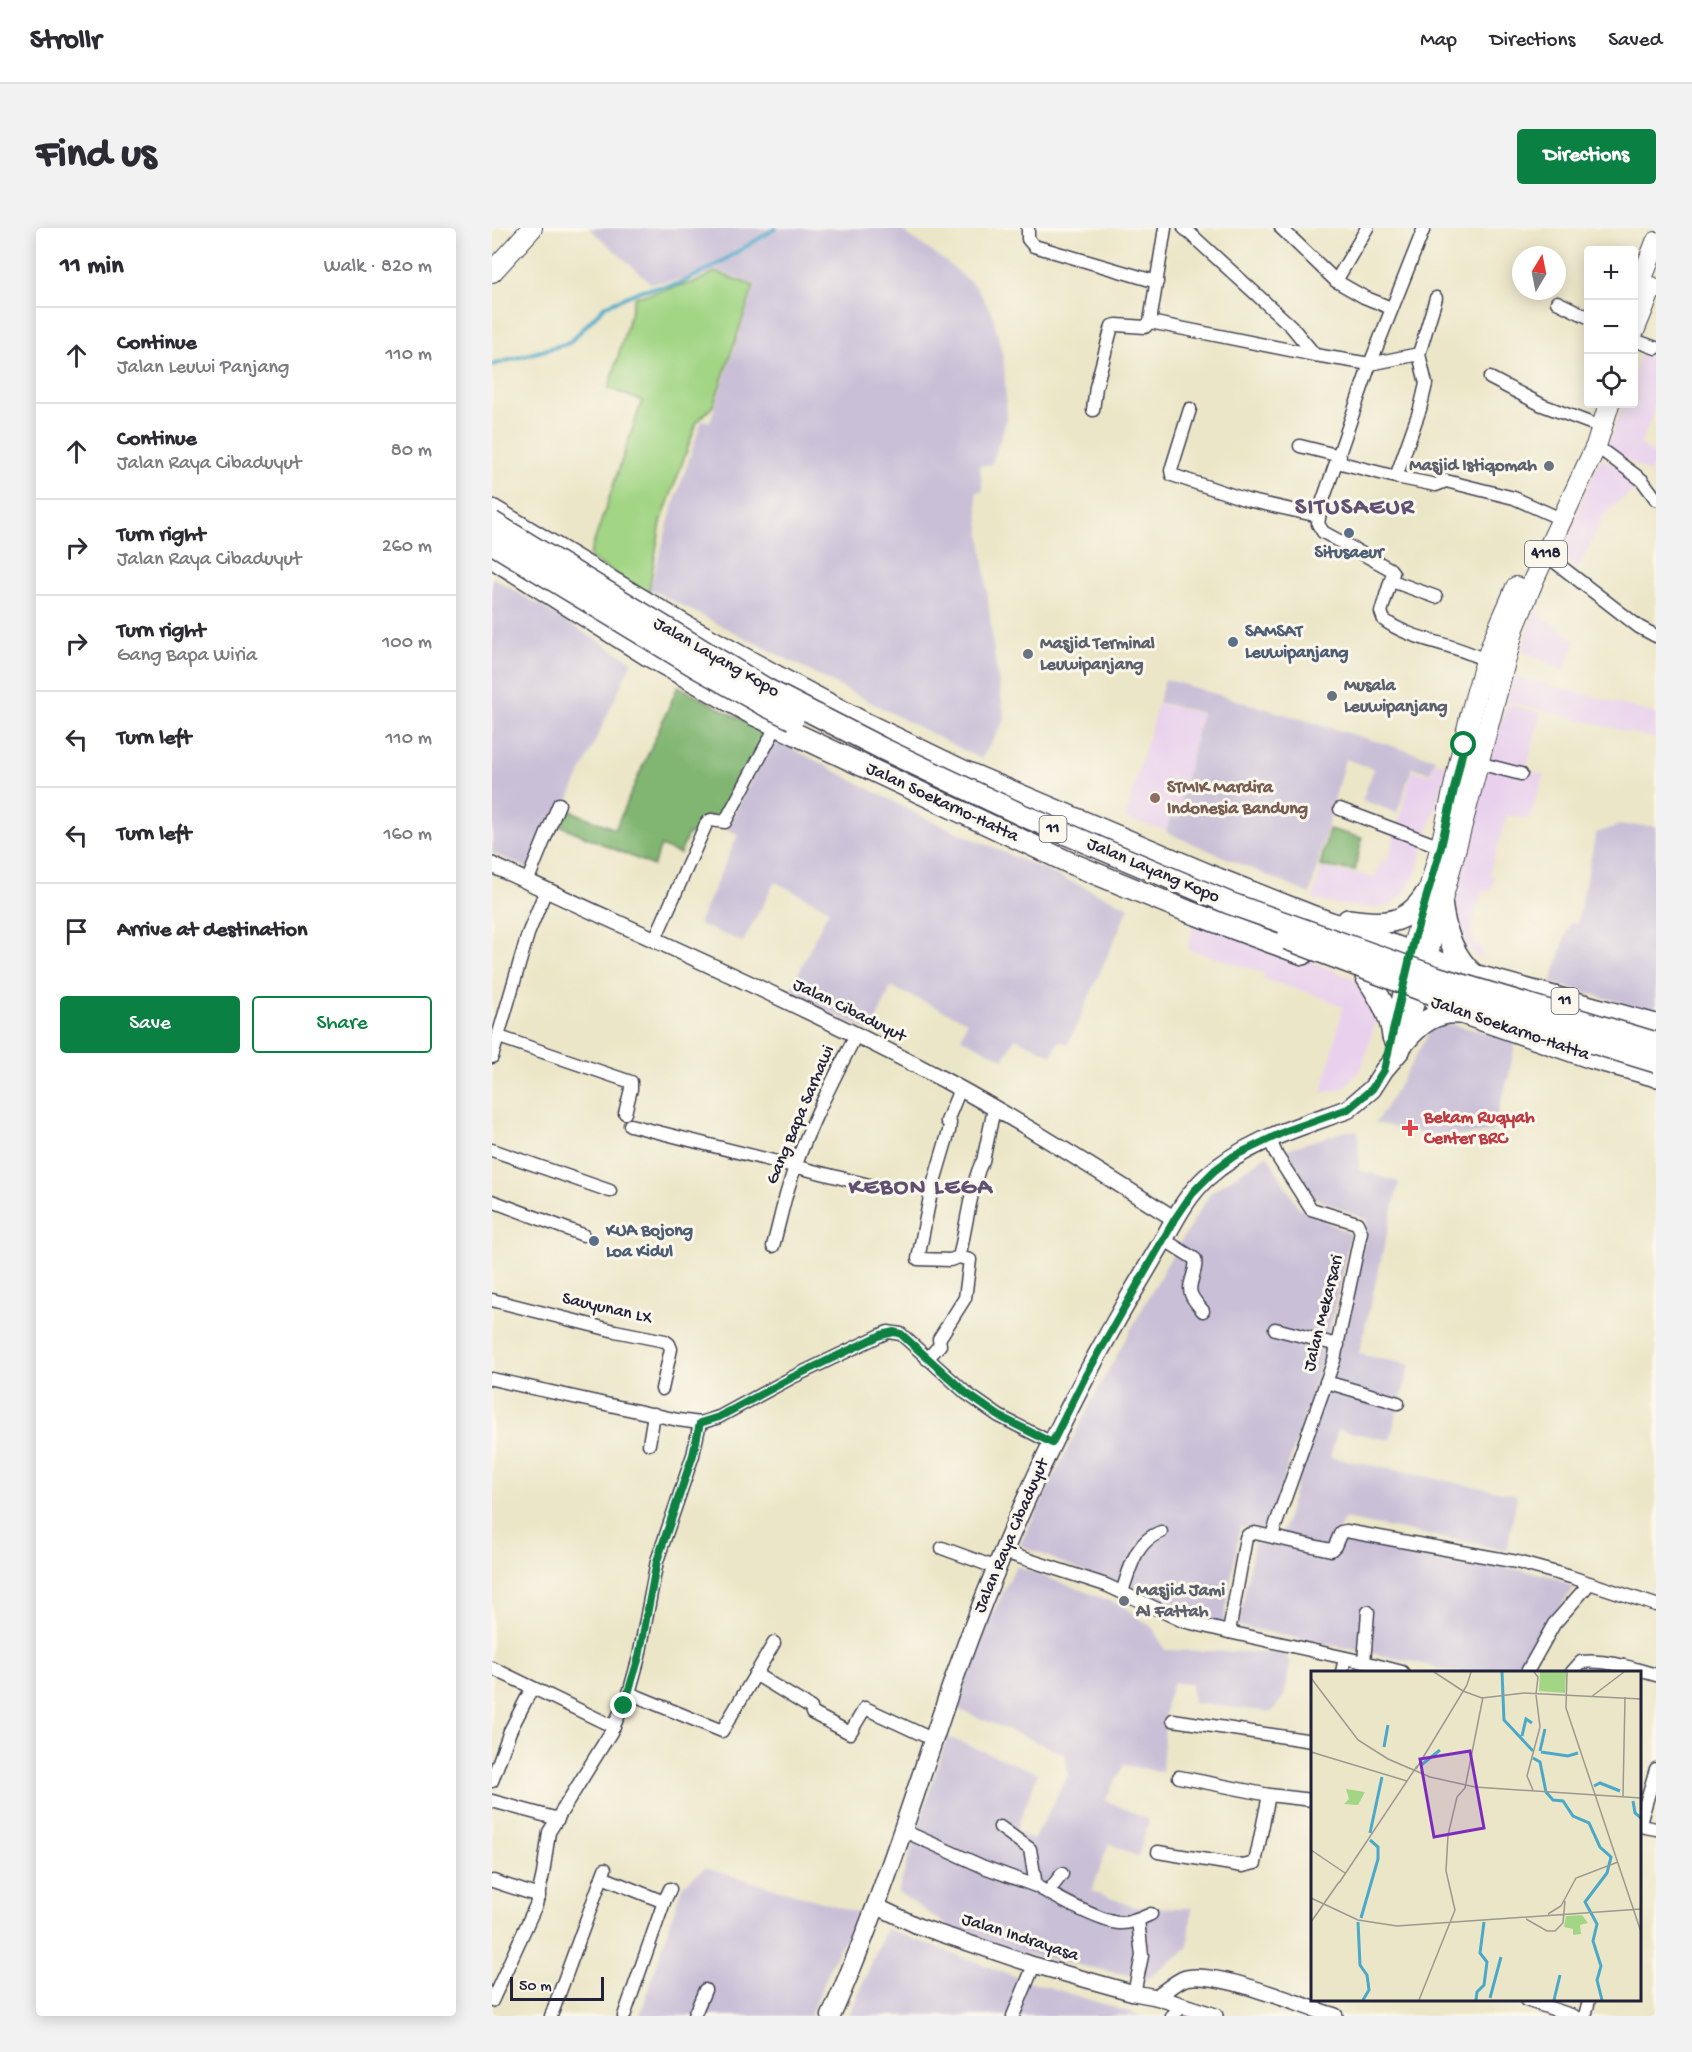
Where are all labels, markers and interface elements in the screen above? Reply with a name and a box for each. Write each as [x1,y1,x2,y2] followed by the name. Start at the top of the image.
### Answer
[30,25,101,58] text: Strollr
[1420,29,1457,54] text: Map
[1490,29,1575,54] text: Directions
[1608,29,1662,54] text: Saved
[1517,129,1656,184] button: Directions
[36,132,156,181] text: Find us
[1512,246,1566,300] north arrow
[1584,246,1638,408] map controls
[1584,246,1638,300] button: +
[60,252,124,283] text: 11 min
[324,256,432,279] text: Walk · 820 m
[1584,300,1638,354] button: −
[117,331,197,357] text: Continue
[60,339,93,372] icon: ahead
[386,344,432,367] text: 110 m
[1584,354,1638,408] button: locate
[117,357,290,380] text: Jalan Leuwi Panjang
[117,427,197,453] text: Continue
[60,435,93,468] icon: ahead
[391,440,432,463] text: 80 m
[117,453,301,476] text: Jalan Raya Cibaduyut
[1409,456,1537,477] place label: Masjid Istiqomah
[1542,459,1556,473] marker: Masjid Istiqomah
[1295,494,1415,523] district label: SITUSAEUR
[117,523,205,549] text: Turn right
[1342,526,1356,540] marker: Situsaeur
[60,531,93,564] icon: right
[382,536,432,559] text: 260 m
[1525,541,1567,567] road number: 4118
[1315,543,1386,564] place label: Situsaeur
[117,549,301,572] text: Jalan Raya Cibaduyut
[649,613,783,703] street label: Jalan Layang Kopo
[117,619,205,645] text: Turn right
[1245,622,1349,664] place label: SAMSAT Leuwipanjang
[60,627,93,660] icon: right
[382,632,432,655] text: 100 m
[1040,634,1155,676] place label: Masjid Terminal Leuwipanjang
[1226,635,1240,649] marker: SAMSAT Leuwipanjang
[117,645,257,668] text: Gang Bapa Wiria
[1021,647,1035,661] marker: Masjid Terminal Leuwipanjang
[1344,676,1448,718] place label: Musala Leuwipanjang
[1325,689,1339,703] marker: Musala Leuwipanjang
[60,723,93,756] icon: left
[117,726,191,752] text: Turn left
[386,728,432,751] text: 110 m
[1450,731,1476,757] route start
[862,758,1023,848] street label: Jalan Soekarno-Hatta
[1167,778,1308,820] place label: STMIK Mardira Indonesia Bandung
[1148,791,1162,805] marker: STMIK Mardira Indonesia Bandung
[1040,816,1066,842] road number: 11
[60,819,93,852] icon: left
[117,822,191,848] text: Turn left
[383,824,432,847] text: 160 m
[1083,834,1223,908] street label: Jalan Layang Kopo
[60,915,93,948] icon: arrive
[117,918,307,944] text: Arrive at destination
[789,975,910,1048] street label: Jalan Cibaduyut
[1552,988,1578,1014] road number: 11
[1428,992,1593,1066] street label: Jalan Soekarno-Hatta
[60,996,240,1053] button: Save
[252,996,432,1053] button: Share
[762,1042,840,1188] street label: Gang Bapa Sarhawi
[1423,1108,1535,1150] place label: Bekam Ruqyah Center BRC
[1401,1119,1419,1137] marker: Bekam Ruqyah Center BRC
[848,1174,993,1203] district label: KEBON LEGA
[605,1221,693,1263] place label: KUA Bojong Loa Kidul
[587,1234,601,1248] marker: KUA Bojong Loa Kidul
[1299,1252,1349,1373] street label: Jalan Mekarsari
[560,1288,655,1330] street label: Sauyunan LX
[970,1454,1055,1616] street label: Jalan Raya Cibaduyut
[1135,1581,1225,1623] place label: Masjid Jami Al Fattah
[1117,1594,1131,1608] marker: Masjid Jami Al Fattah
[1311,1671,1641,2001] inset map
[610,1692,636,1718] route end
[959,1909,1082,1967] street label: Jalan Indrayasa
[510,1974,604,2002] scale bar
[519,1978,552,1997] text: 50 m

